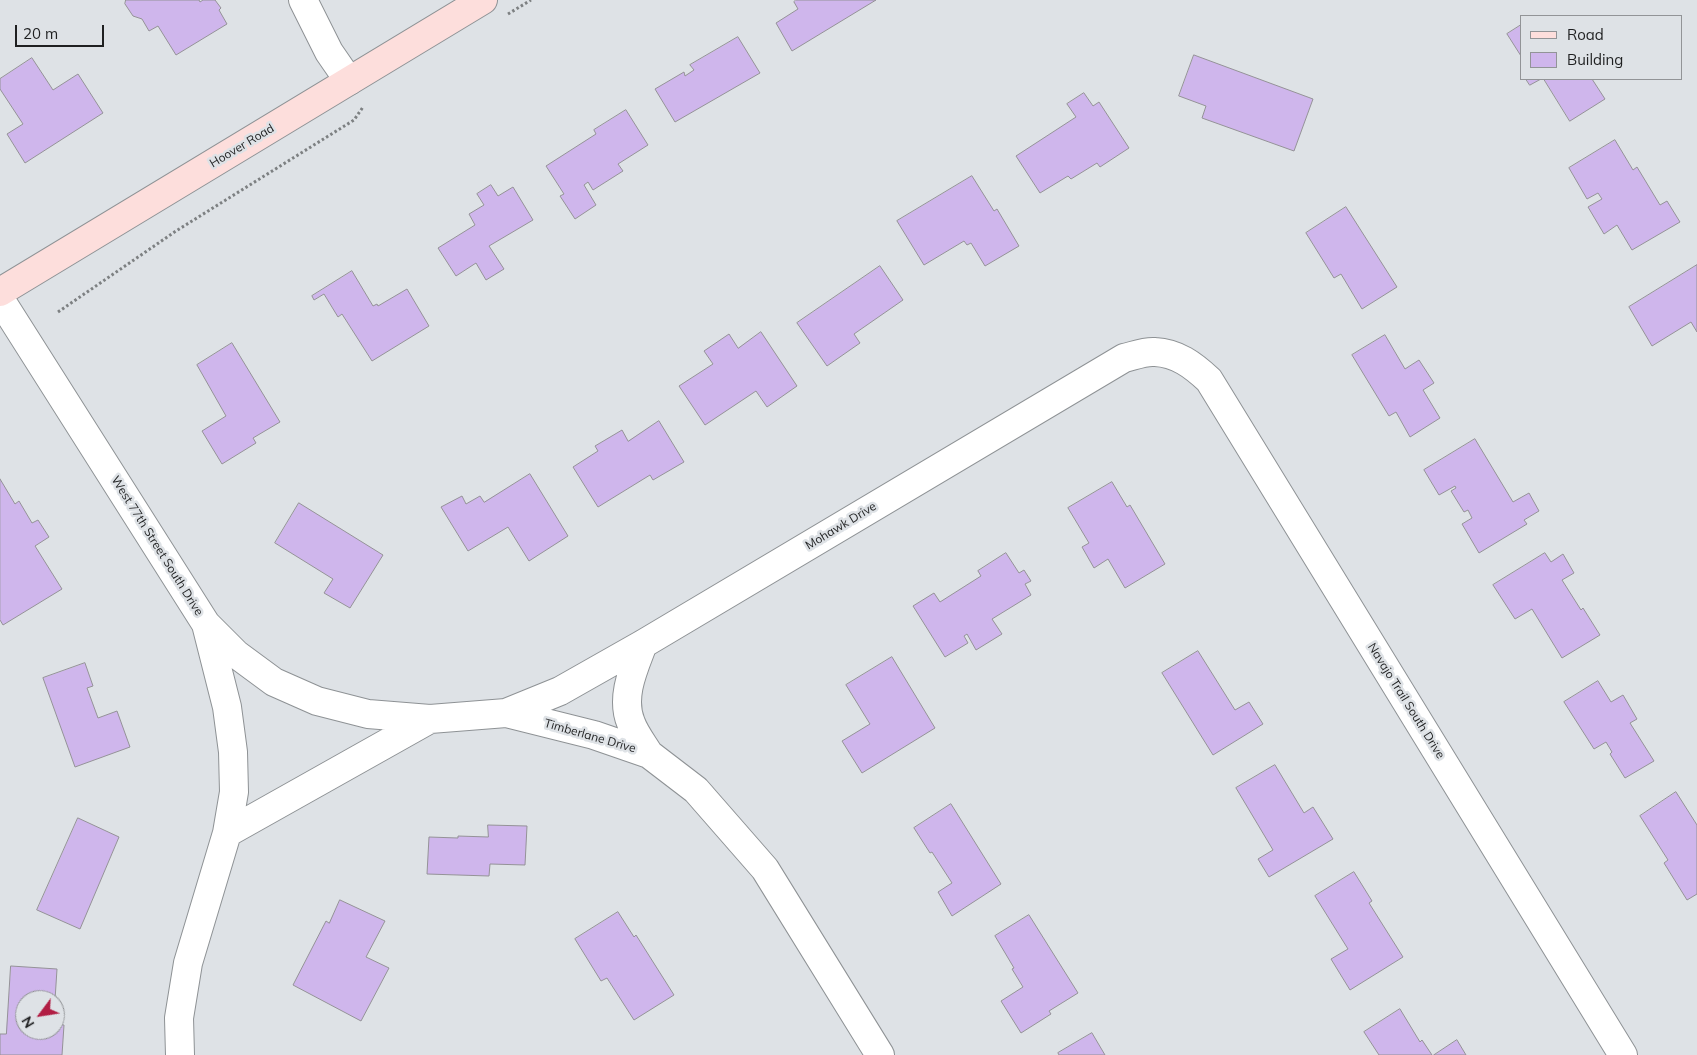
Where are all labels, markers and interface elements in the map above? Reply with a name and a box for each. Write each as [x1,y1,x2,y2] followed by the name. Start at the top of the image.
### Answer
[18,15,106,47] scale bar
[1520,15,1682,80] legend
[23,24,58,43] text: 20 m
[1567,25,1604,44] text: Road
[1567,50,1623,69] text: Building
[207,121,277,171] street label: Hoover Road
[108,473,206,619] street label: West 77th Street South Drive
[803,499,879,553] street label: Mohawk Drive
[1364,641,1448,761] street label: Navajo Trail South Drive
[543,716,637,756] street label: Timberlane Drive
[15,990,65,1040] north arrow
[18,1013,38,1031] text: N

